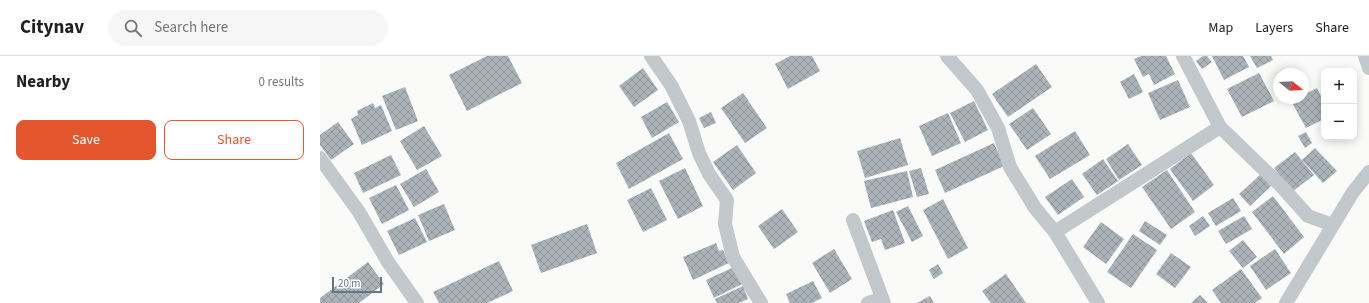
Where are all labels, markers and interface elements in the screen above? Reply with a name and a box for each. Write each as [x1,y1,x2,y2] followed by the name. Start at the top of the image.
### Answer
[108,10,388,46] search box
[20,14,84,41] text: Citynav
[122,17,144,39] icon: search
[154,17,228,38] text: Search here
[1208,18,1233,38] text: Map
[1255,18,1293,38] text: Layers
[1315,18,1349,38] text: Share
[1273,68,1309,104] north arrow
[1321,68,1357,140] map controls
[1321,68,1357,104] button: +
[16,70,70,94] text: Nearby
[259,73,304,91] text: 0 results
[1321,104,1357,140] button: −
[16,120,156,160] button: Save
[164,120,304,160] button: Share
[332,275,382,294] scale bar
[338,276,360,291] text: 20 m

